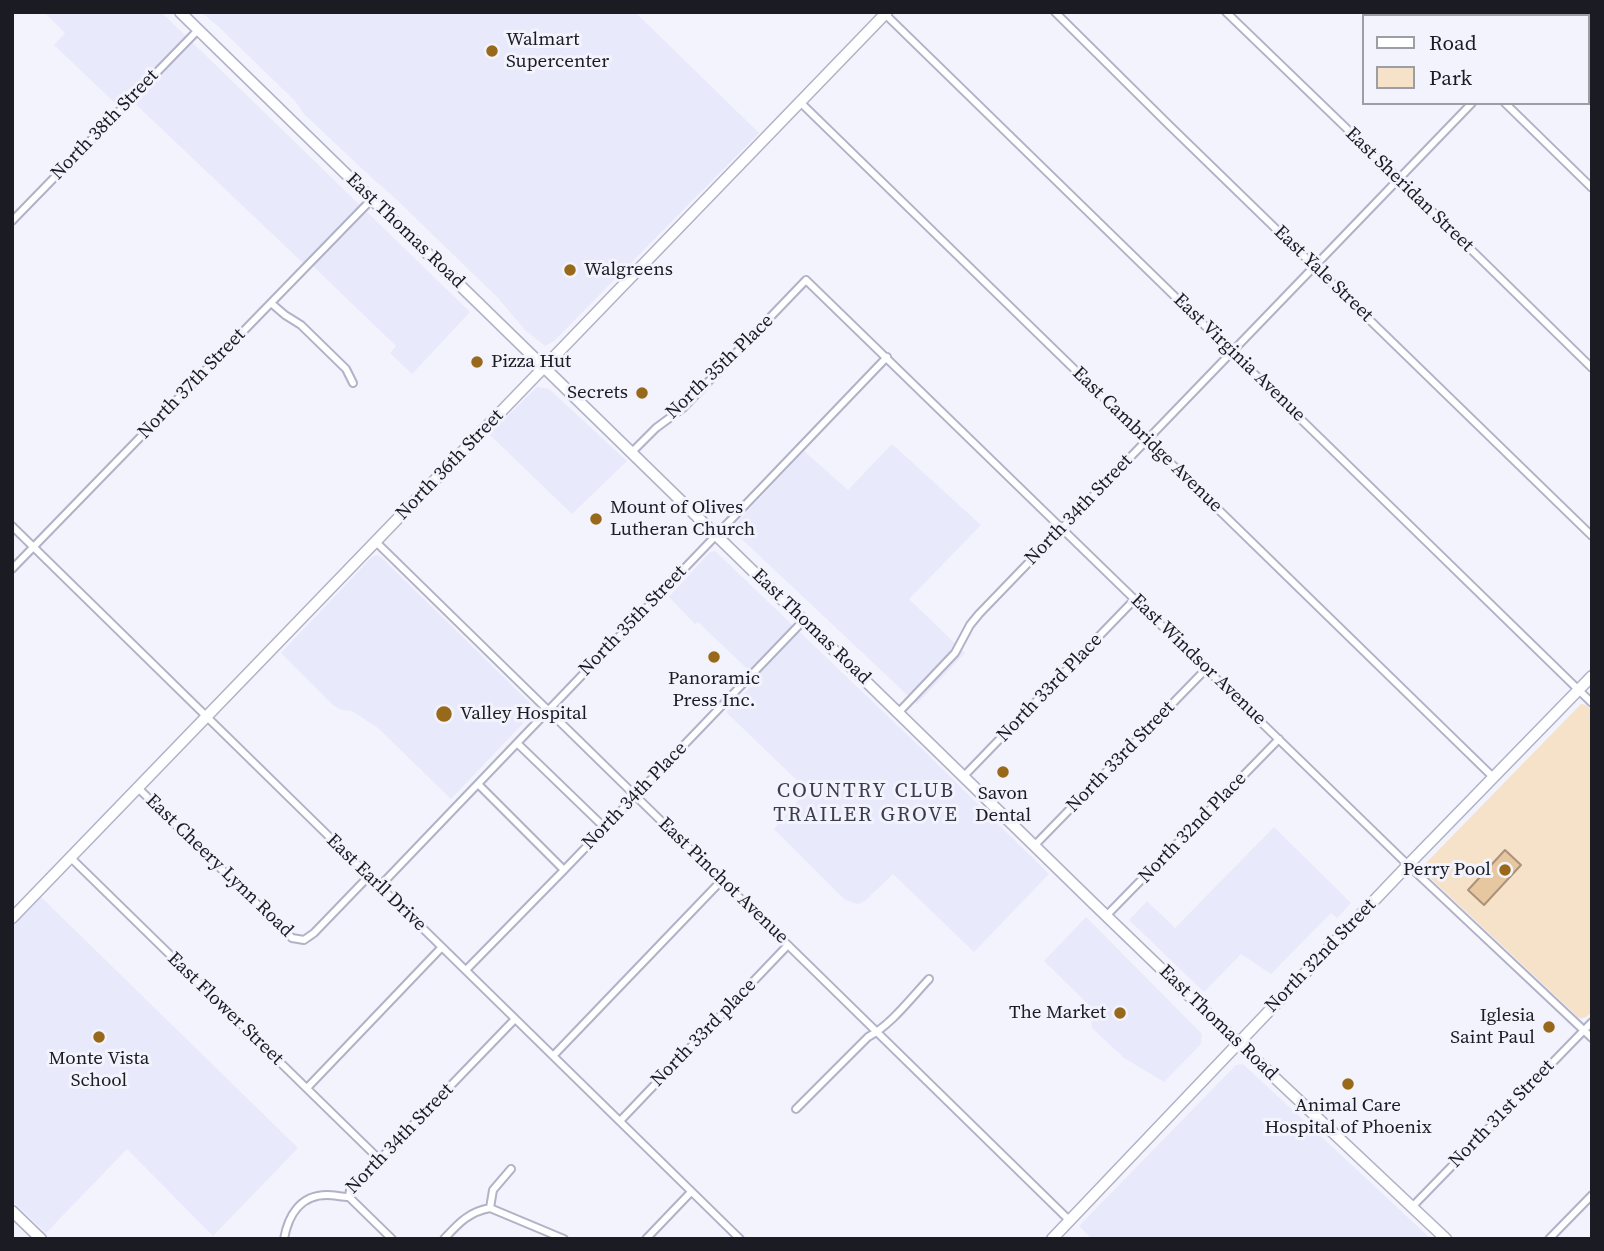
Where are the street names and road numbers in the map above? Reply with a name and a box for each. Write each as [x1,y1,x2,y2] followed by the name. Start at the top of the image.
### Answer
[47,65,163,185] street label: North 38th Street
[1340,123,1478,257] street label: East Sheridan Street
[341,169,469,293] street label: East Thomas Road
[1269,221,1377,327] street label: East Yale Street
[1168,289,1310,427] street label: East Virginia Avenue
[661,310,779,424] street label: North 35th Place
[134,324,250,444] street label: North 37th Street
[1067,362,1227,518] street label: East Cambridge Avenue
[392,405,508,525] street label: North 36th Street
[1021,450,1137,570] street label: North 34th Street
[575,561,691,681] street label: North 35th Street
[747,565,875,689] street label: East Thomas Road
[1126,590,1270,730] street label: East Windsor Avenue
[993,629,1107,747] street label: North 33rd Place
[1062,697,1180,817] street label: North 33rd Street
[578,737,692,855] street label: North 34th Place
[1134,768,1252,888] street label: North 32nd Place
[141,790,297,942] street label: East Cheery Lynn Road
[653,813,793,949] street label: East Pinchot Avenue
[321,830,431,936] street label: East Earll Drive
[1261,894,1381,1018] street label: North 32nd Street
[162,948,288,1070] street label: East Flower Street
[1154,961,1282,1085] street label: East Thomas Road
[647,974,761,1092] street label: North 33rd place
[1445,1055,1559,1173] street label: North 31st Street
[342,1079,458,1199] street label: North 34th Street

